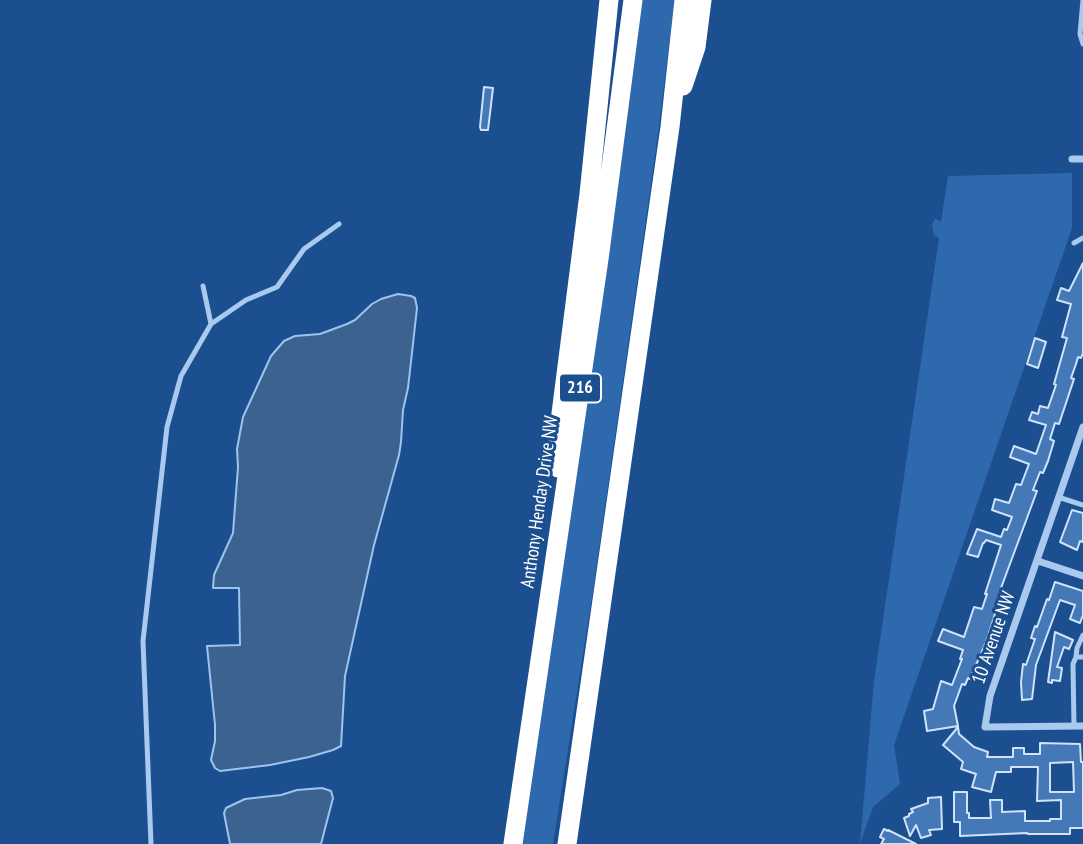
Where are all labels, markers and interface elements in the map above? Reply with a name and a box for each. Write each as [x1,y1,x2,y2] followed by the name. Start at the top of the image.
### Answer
[559,374,601,402] road number: 216
[517,414,563,590] street label: Anthony Henday Drive NW
[968,589,1020,687] street label: 10 Avenue NW

